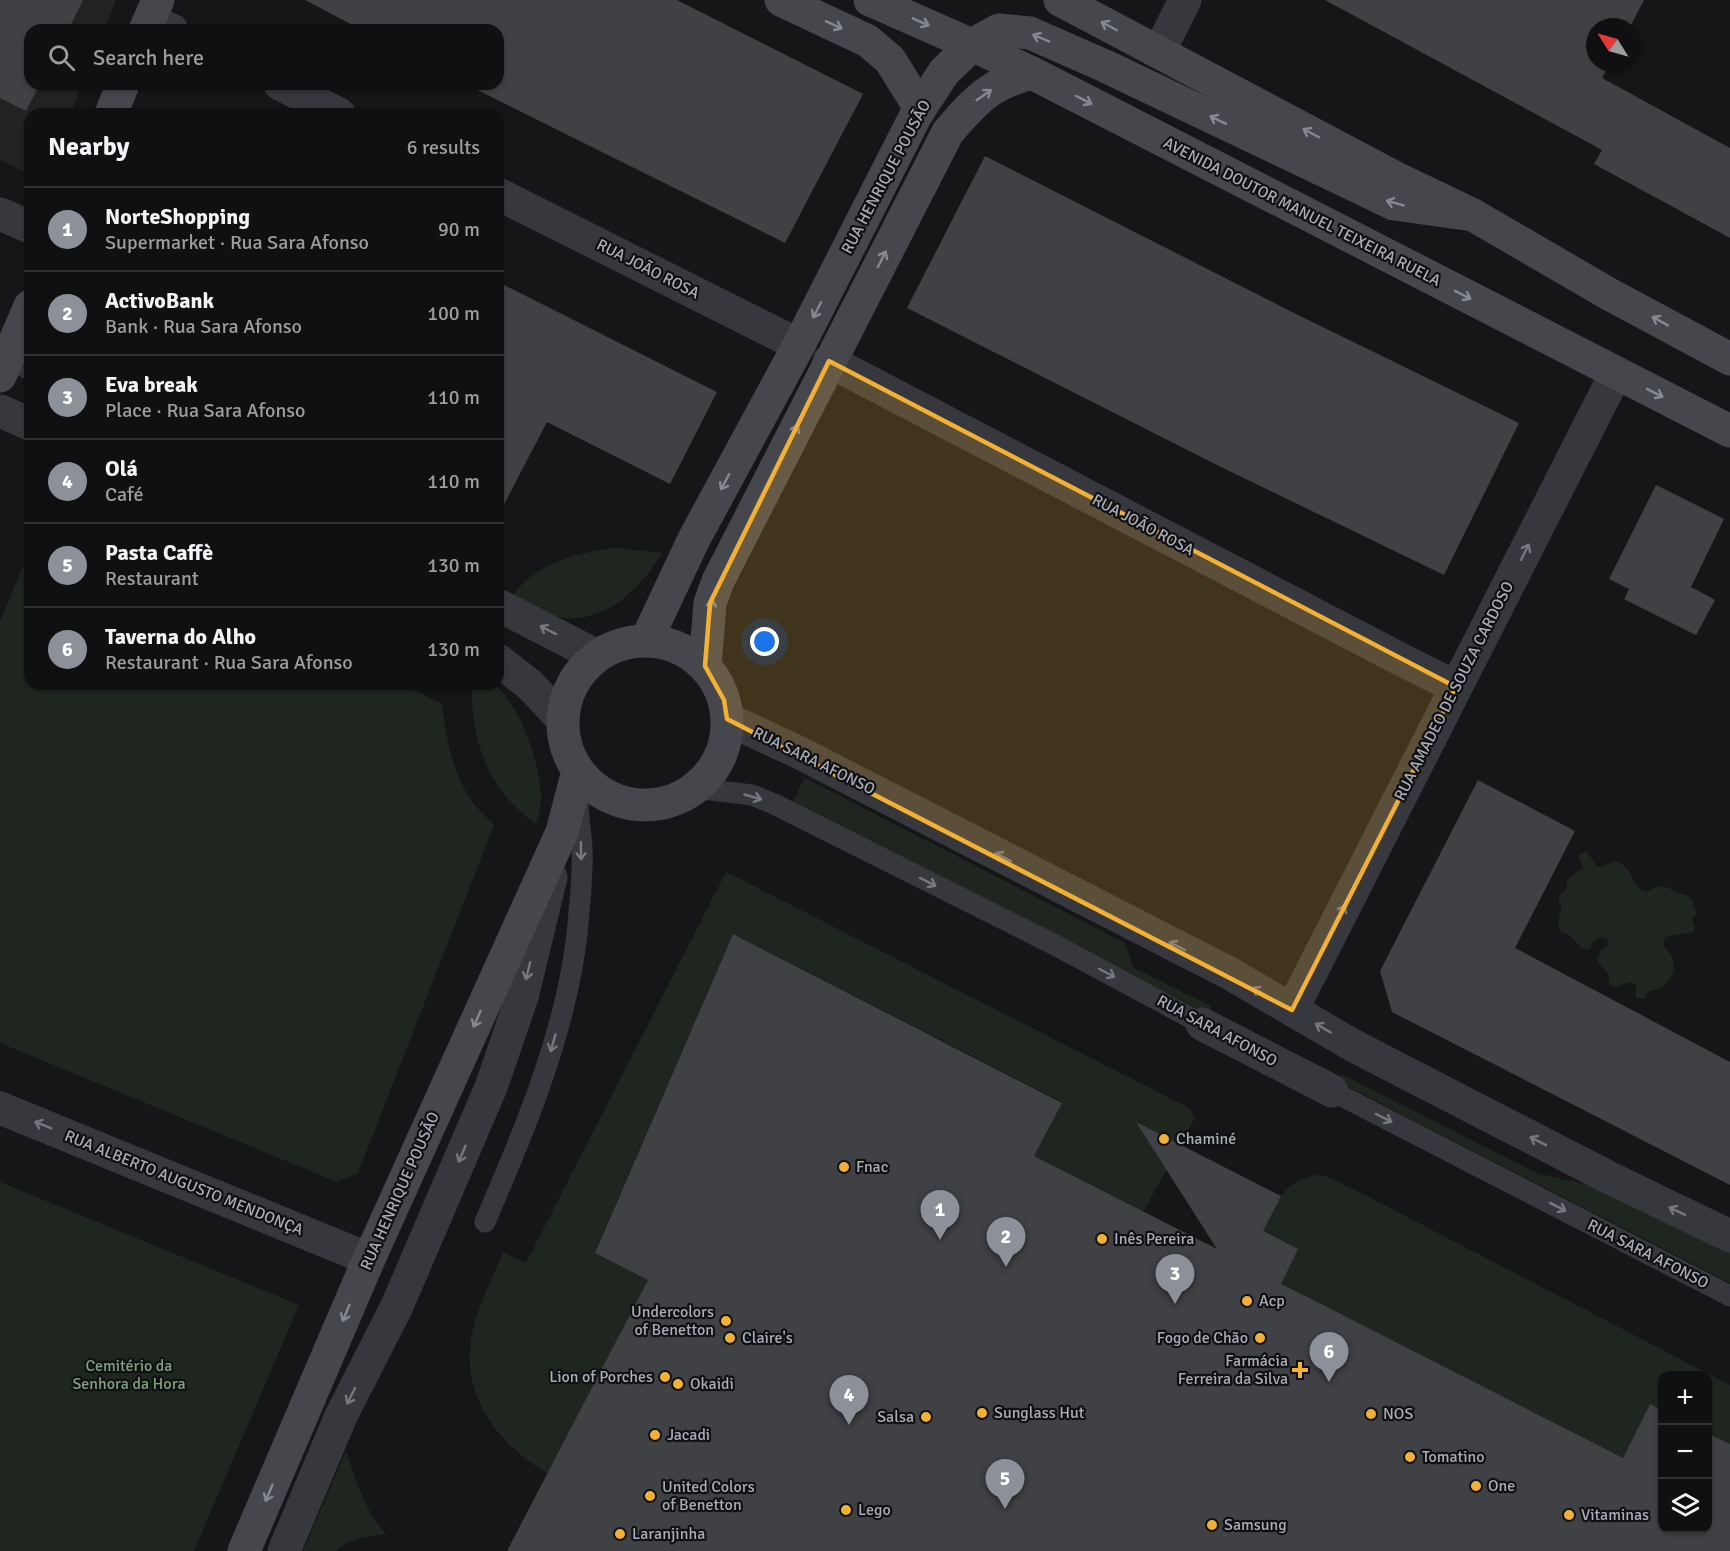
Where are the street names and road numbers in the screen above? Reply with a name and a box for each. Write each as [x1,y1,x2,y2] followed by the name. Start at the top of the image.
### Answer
[837,97,935,257] street label: RUA HENRIQUE POUSÃO
[1160,133,1444,291] street label: AVENIDA DOUTOR MANUEL TEIXEIRA RUELA
[593,235,703,304] street label: RUA JOÃO ROSA
[1089,490,1198,560] street label: RUA JOÃO ROSA
[1390,578,1518,804] street label: RUA AMADEO DE SOUZA CARDOSO
[750,723,878,799] street label: RUA SARA AFONSO
[1153,991,1281,1071] street label: RUA SARA AFONSO
[356,1109,444,1273] street label: RUA HENRIQUE POUSÃO
[62,1126,306,1240] street label: RUA ALBERTO AUGUSTO MENDONÇA
[1584,1215,1712,1293] street label: RUA SARA AFONSO

